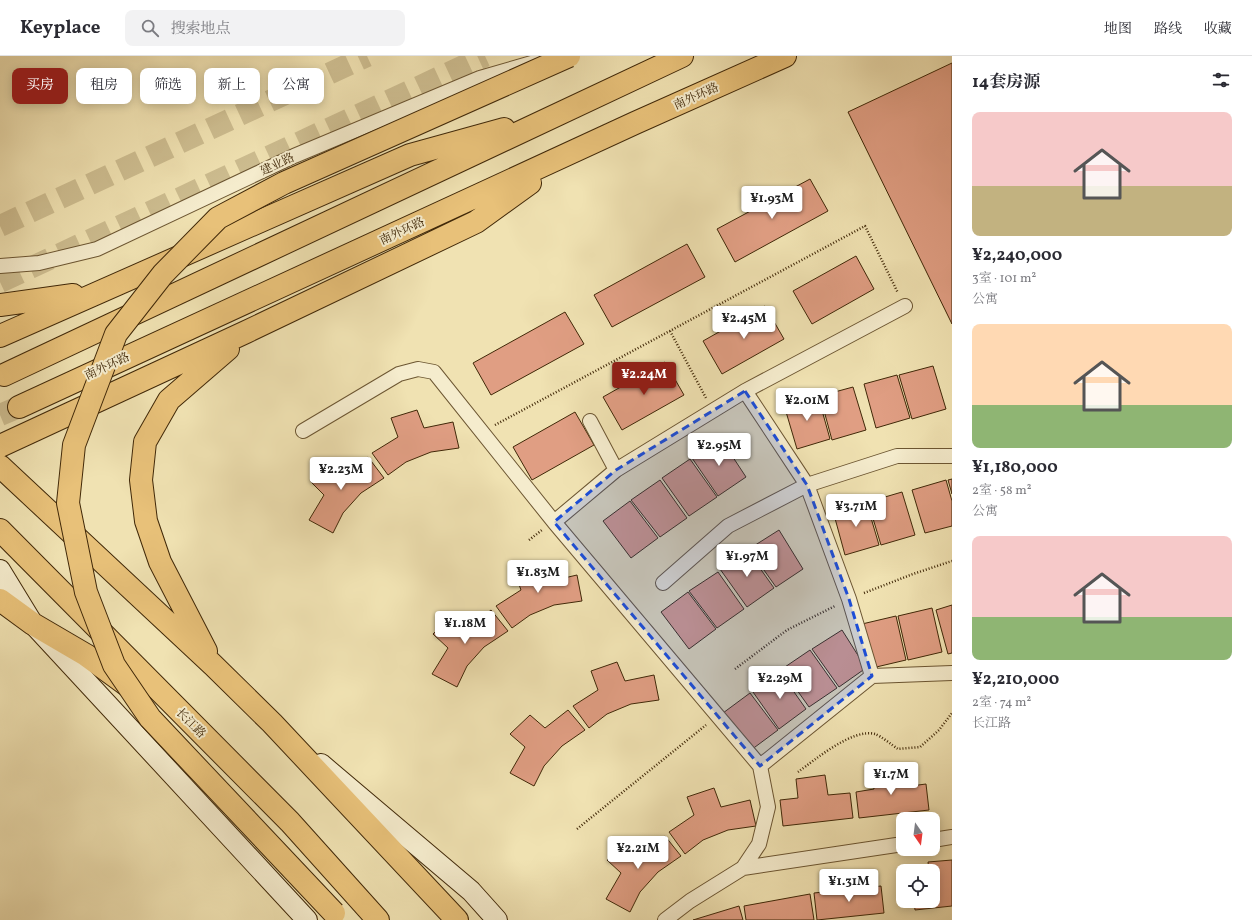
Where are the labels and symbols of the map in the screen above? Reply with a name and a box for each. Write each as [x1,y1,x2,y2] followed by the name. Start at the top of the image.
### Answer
[671,80,722,114] street label: 南外环路
[258,150,297,180] street label: 建业路
[739,186,805,220] pin: ¥1.93M
[377,215,428,249] street label: 南外环路
[711,306,777,340] pin: ¥2.45M
[82,350,133,384] street label: 南外环路
[611,362,677,396] pin: ¥2.24M
[774,388,840,422] pin: ¥2.01M
[686,433,752,467] pin: ¥2.95M
[308,457,374,491] pin: ¥2.23M
[823,494,889,528] pin: ¥3.71M
[714,544,780,578] pin: ¥1.97M
[505,560,571,594] pin: ¥1.83M
[432,611,498,645] pin: ¥1.18M
[747,666,813,700] pin: ¥2.29M
[172,705,209,742] street label: 长江路
[863,762,919,796] pin: ¥1.7M
[896,812,940,856] north arrow
[605,836,671,870] pin: ¥2.21M
[816,869,882,903] pin: ¥1.31M

